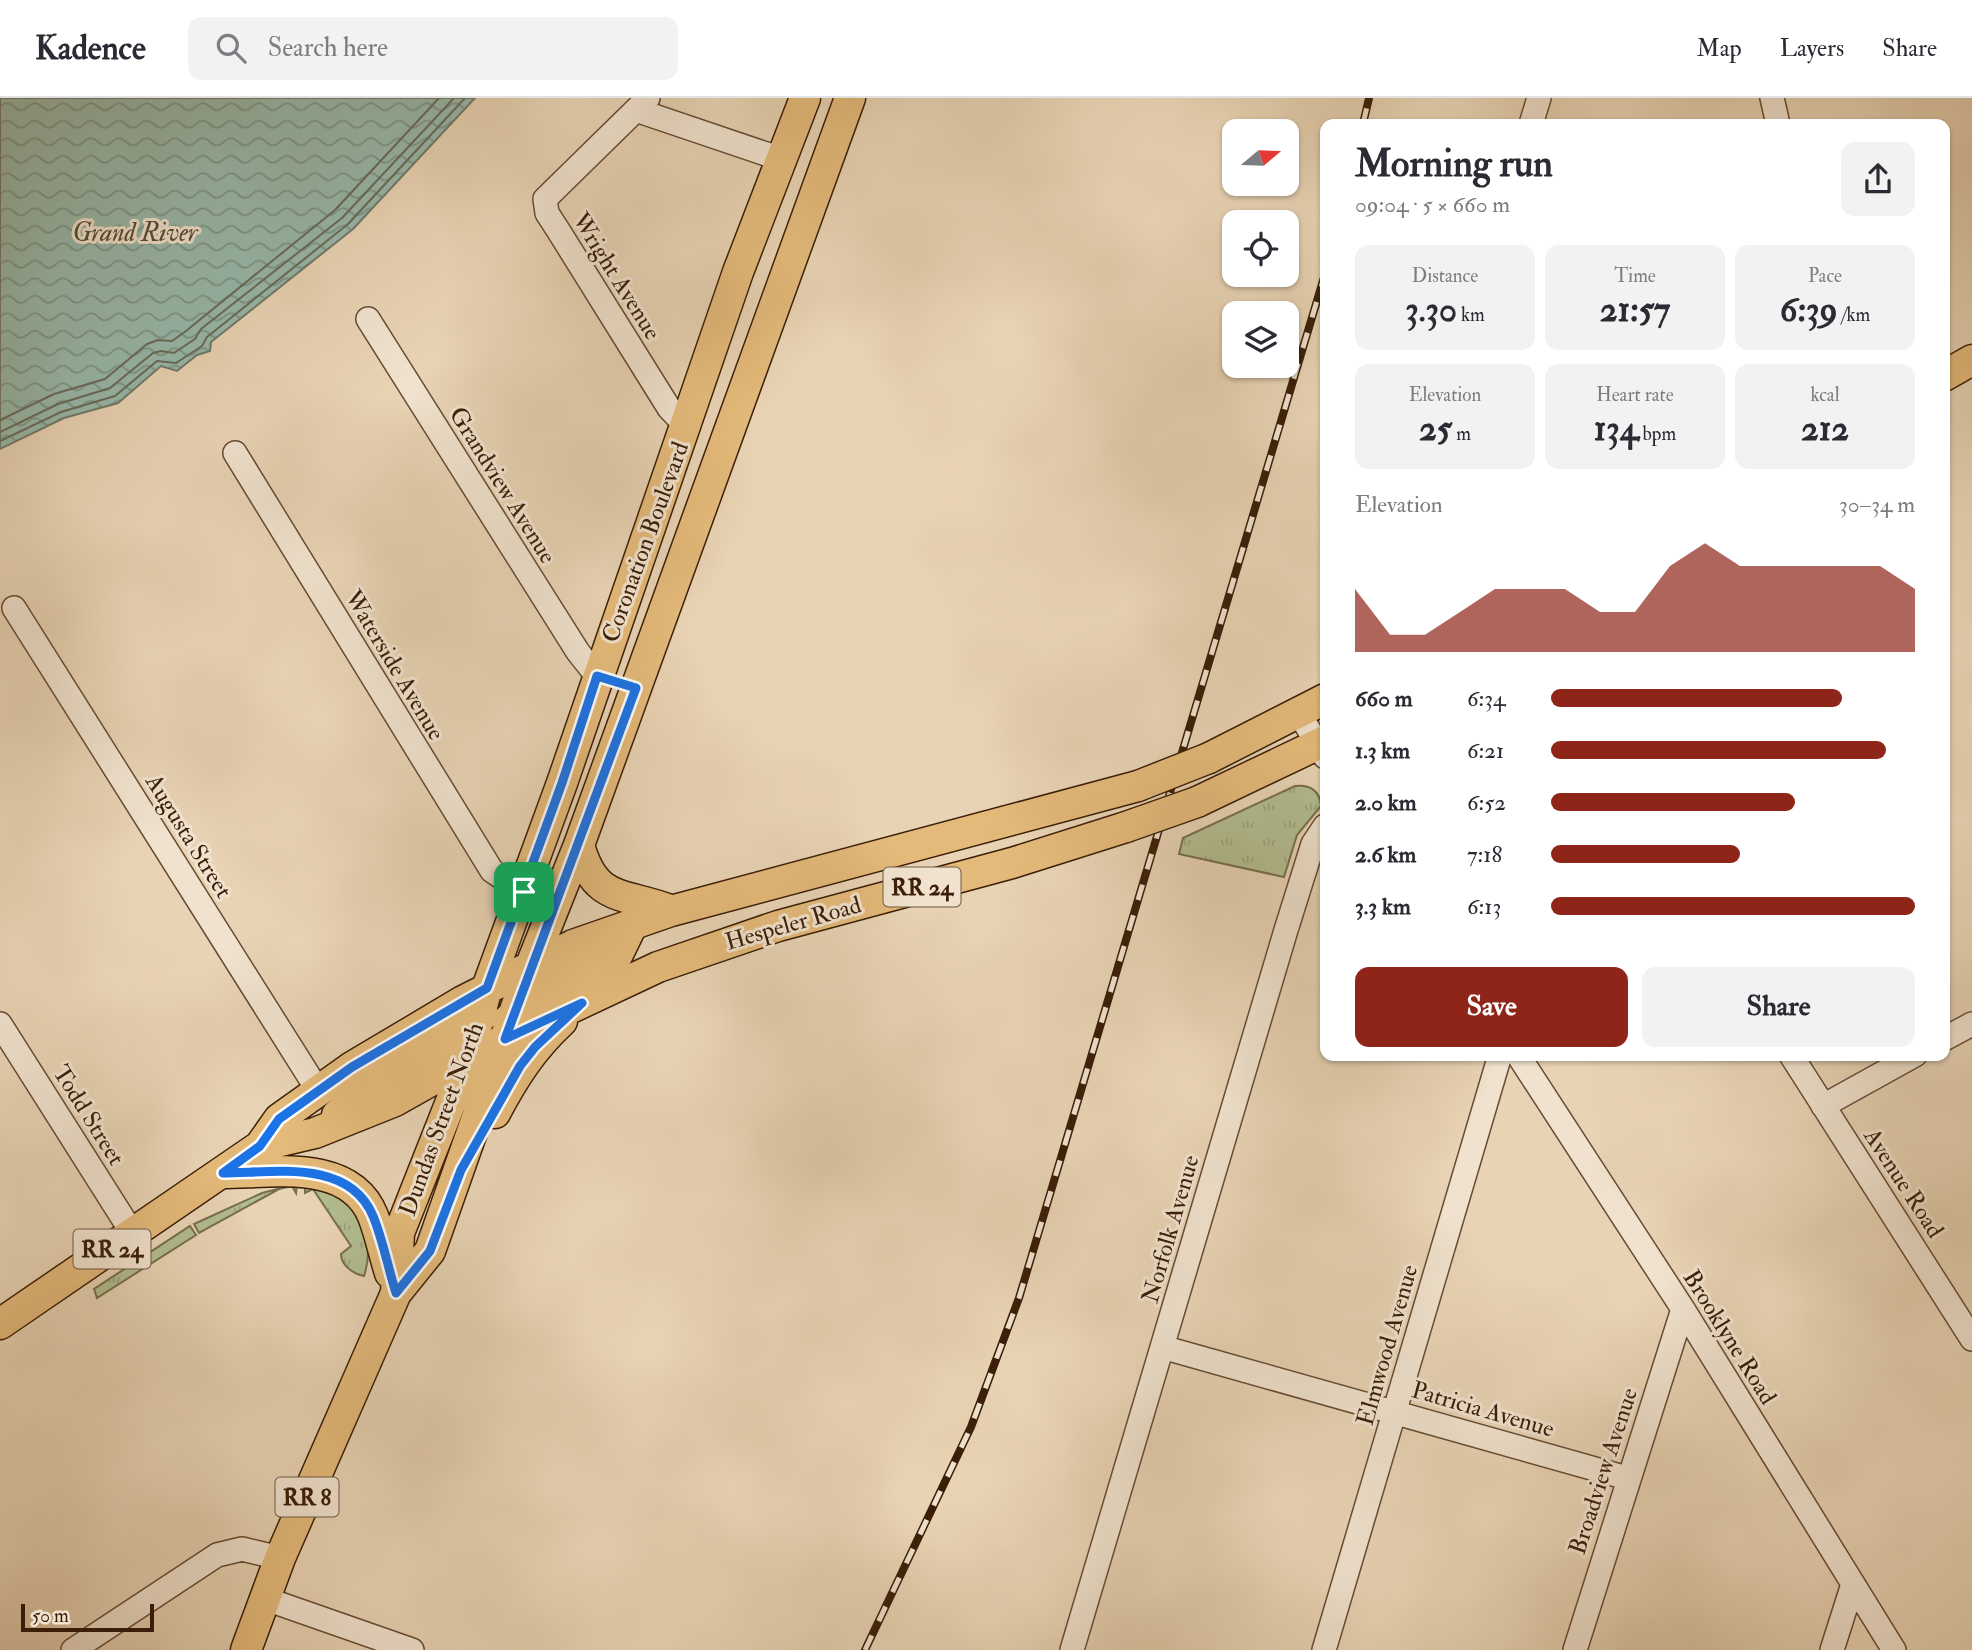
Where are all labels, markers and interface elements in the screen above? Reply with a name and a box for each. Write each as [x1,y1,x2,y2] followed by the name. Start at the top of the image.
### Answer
[188,17,678,80] search box
[35,28,146,69] text: Kadence
[212,29,250,67] icon: search
[268,32,388,64] text: Search here
[1697,33,1742,64] text: Map
[1780,33,1844,64] text: Layers
[1882,33,1937,64] text: Share
[1222,119,1298,196] north arrow
[1222,119,1299,378] map controls
[1355,140,1553,188] text: Morning run
[1841,142,1915,216] button: share
[1355,190,1510,219] text: 09:04 · 5 × 660 m
[565,206,668,346] street label: Wright Avenue
[1222,210,1299,287] button: locate
[72,217,199,249] water label: Grand River
[1412,264,1478,288] text: Distance
[1614,264,1656,288] text: Time
[1808,264,1842,288] text: Pace
[1405,288,1457,332] text: 3.30
[1600,288,1670,332] text: 21:57
[1780,288,1837,332] text: 6:39
[1222,301,1299,378] button: layers
[1457,303,1485,327] text: km
[1837,303,1870,327] text: /km
[1409,383,1481,407] text: Elevation
[1596,383,1674,407] text: Heart rate
[1810,383,1840,407] text: kcal
[442,401,563,569] street label: Grandview Avenue
[1419,407,1452,451] text: 25
[1594,407,1639,451] text: 134
[1801,407,1849,451] text: 212
[1452,422,1471,446] text: m
[1639,422,1676,446] text: bpm
[595,437,696,647] street label: Coronation Boulevard
[1355,490,1443,519] text: Elevation
[1839,490,1915,519] text: 30–34 m
[337,584,452,746] street label: Waterside Avenue
[1355,684,1413,713] text: 660 m
[1467,684,1505,713] text: 6:34
[1355,736,1410,765] text: 1.3 km
[1467,736,1504,765] text: 6:21
[138,768,239,904] street label: Augusta Street
[1355,788,1417,817] text: 2.0 km
[1467,788,1506,817] text: 6:52
[1355,840,1416,869] text: 2.6 km
[1467,840,1502,869] text: 7:18
[494,862,554,922] pin
[884,867,960,906] road number: RR 24
[505,873,543,911] icon: arrive
[722,889,865,958] street label: Hespeler Road
[1355,892,1411,921] text: 3.3 km
[1467,892,1501,921] text: 6:13
[1355,967,1628,1047] button: Save
[1642,967,1915,1047] button: Share
[392,1018,491,1220] street label: Dundas Street North
[46,1059,132,1171] street label: Todd Street
[1856,1122,1951,1244] street label: Avenue Road
[1135,1151,1206,1307] street label: Norfolk Avenue
[74,1230,150,1268] road number: RR 24
[1350,1261,1425,1429] street label: Elmwood Avenue
[1676,1264,1783,1411] street label: Brooklyne Road
[1408,1374,1558,1445] street label: Patricia Avenue
[1562,1384,1645,1559] street label: Broadview Avenue
[276,1478,338,1516] road number: RR 8
[21,1601,154,1633] scale bar
[32,1604,69,1628] text: 50 m

